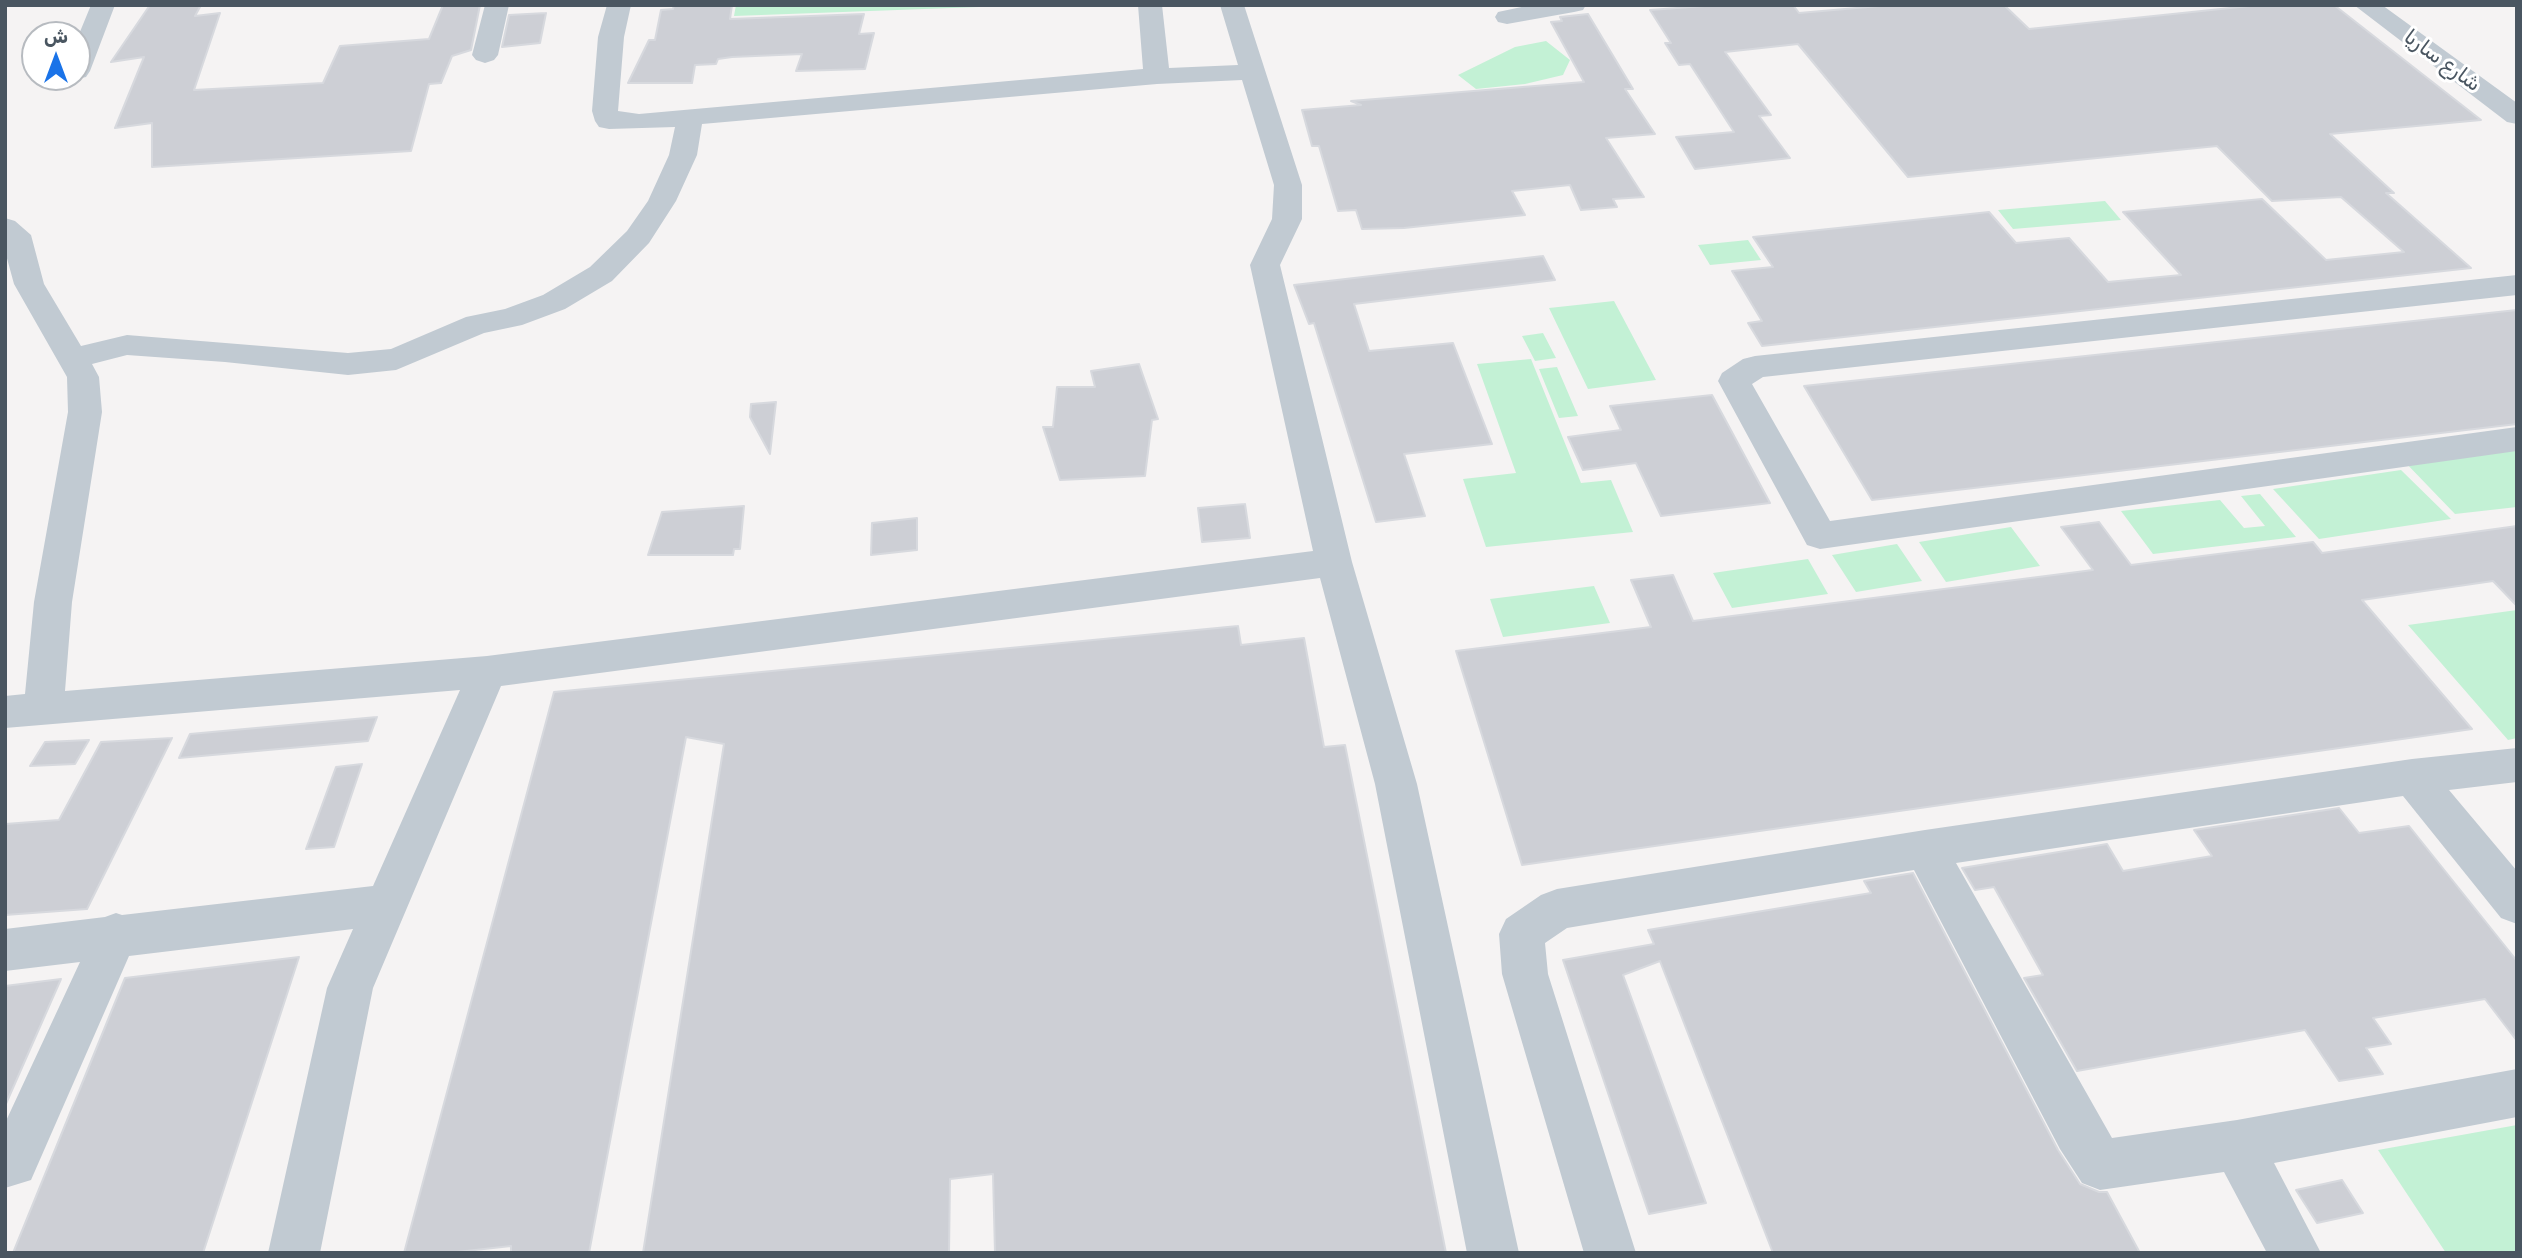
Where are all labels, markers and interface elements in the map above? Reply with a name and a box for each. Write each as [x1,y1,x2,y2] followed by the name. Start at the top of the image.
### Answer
[21,21,91,91] north arrow
[44,25,68,48] text: ش
[2399,25,2485,97] street label: شارع ساريا

